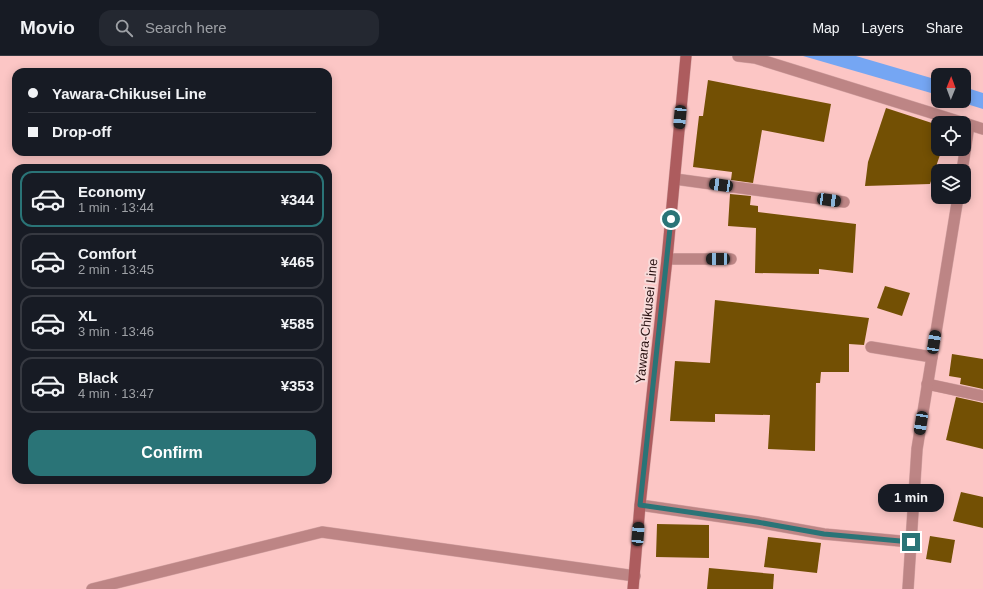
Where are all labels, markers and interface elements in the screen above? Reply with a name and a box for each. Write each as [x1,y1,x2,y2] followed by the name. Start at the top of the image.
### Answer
[99,10,379,46] search box
[20,17,75,38] text: Movio
[113,17,135,39] icon: search
[145,19,227,36] text: Search here
[812,20,840,36] text: Map
[862,20,904,36] text: Layers
[926,20,963,36] text: Share
[931,68,971,108] north arrow
[931,68,971,204] map controls
[52,85,206,102] text: Yawara-Chikusei Line
[673,105,687,129] car
[931,116,971,156] button: locate
[52,123,111,140] text: Drop-off
[931,164,971,204] button: layers
[708,177,734,193] car
[30,181,66,217] icon: car
[78,183,146,200] text: Economy
[281,191,314,208] text: ¥344
[816,192,842,208] car
[78,200,154,215] text: 1 min · 13:44
[662,210,680,228] route start
[30,243,66,279] icon: car
[78,245,136,262] text: Comfort
[281,253,314,270] text: ¥465
[706,253,730,265] car
[632,258,661,384] street label: Yawara-Chikusei Line
[78,262,154,277] text: 2 min · 13:45
[30,305,66,341] icon: car
[78,307,97,324] text: XL
[281,315,314,332] text: ¥585
[78,324,154,339] text: 3 min · 13:46
[926,329,942,355] car
[30,367,66,403] icon: car
[78,369,118,386] text: Black
[281,377,314,394] text: ¥353
[78,386,154,401] text: 4 min · 13:47
[913,410,929,436] car
[28,430,316,476] button: Confirm
[878,484,944,512] callout: 1 min
[894,490,928,505] text: 1 min
[631,522,645,546] car
[902,533,920,551] route end

